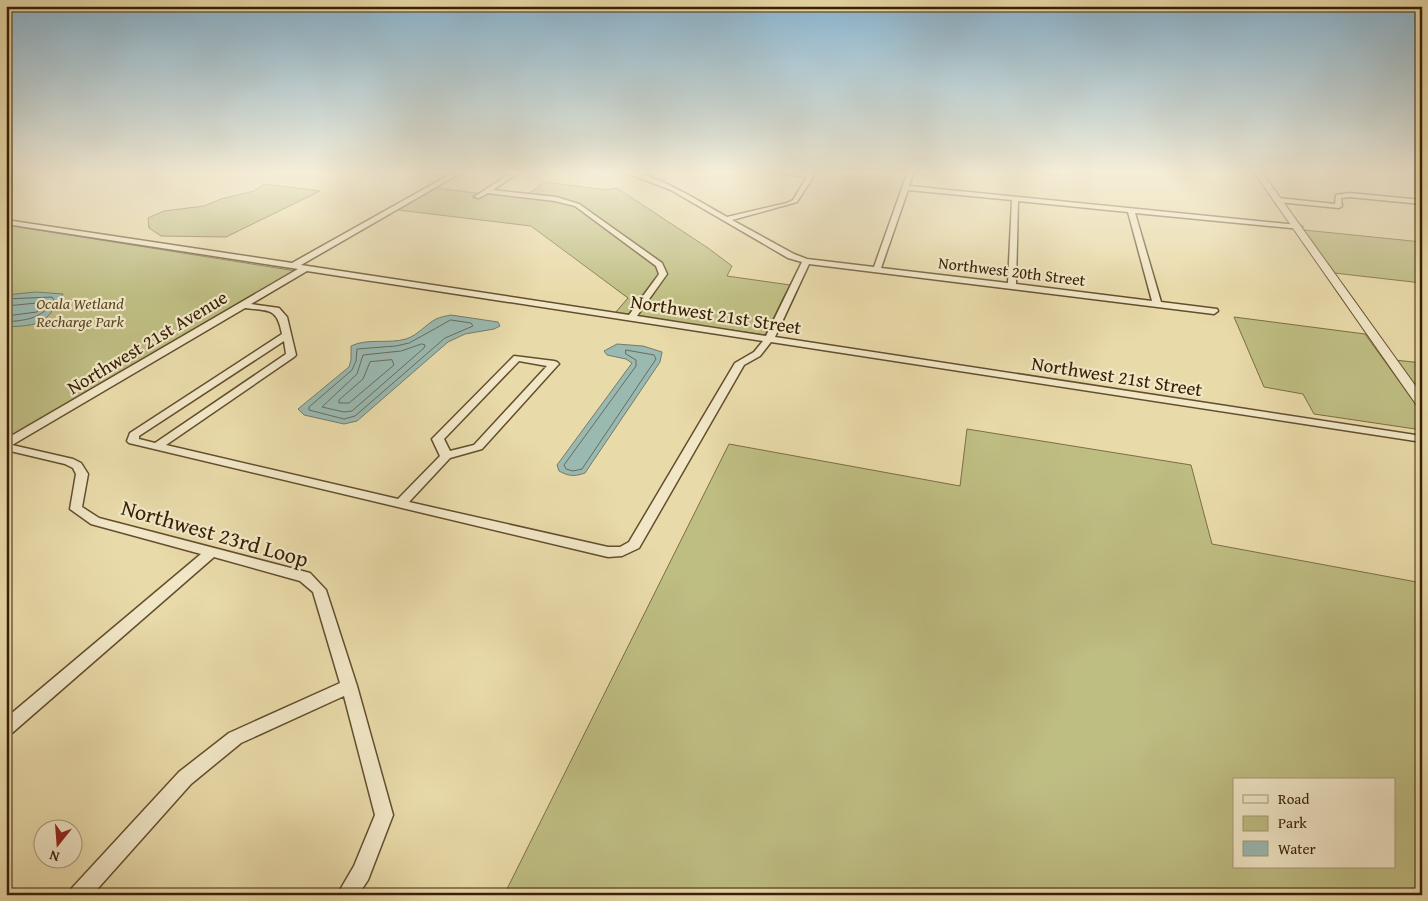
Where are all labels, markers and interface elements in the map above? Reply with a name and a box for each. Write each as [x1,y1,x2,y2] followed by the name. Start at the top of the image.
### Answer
[937,250,1087,292] street label: Northwest 20th Street
[61,283,233,401] street label: Northwest 21st Avenue
[629,287,804,341] street label: Northwest 21st Street
[35,291,125,333] park label: Ocala Wetland Recharge Park
[1030,349,1205,403] street label: Northwest 21st Street
[118,491,312,575] street label: Northwest 23rd Loop
[1233,778,1396,868] legend
[1278,788,1309,809] text: Road
[1278,812,1307,833] text: Park
[32,818,82,868] north arrow
[1278,838,1316,859] text: Water
[46,845,62,867] text: N

